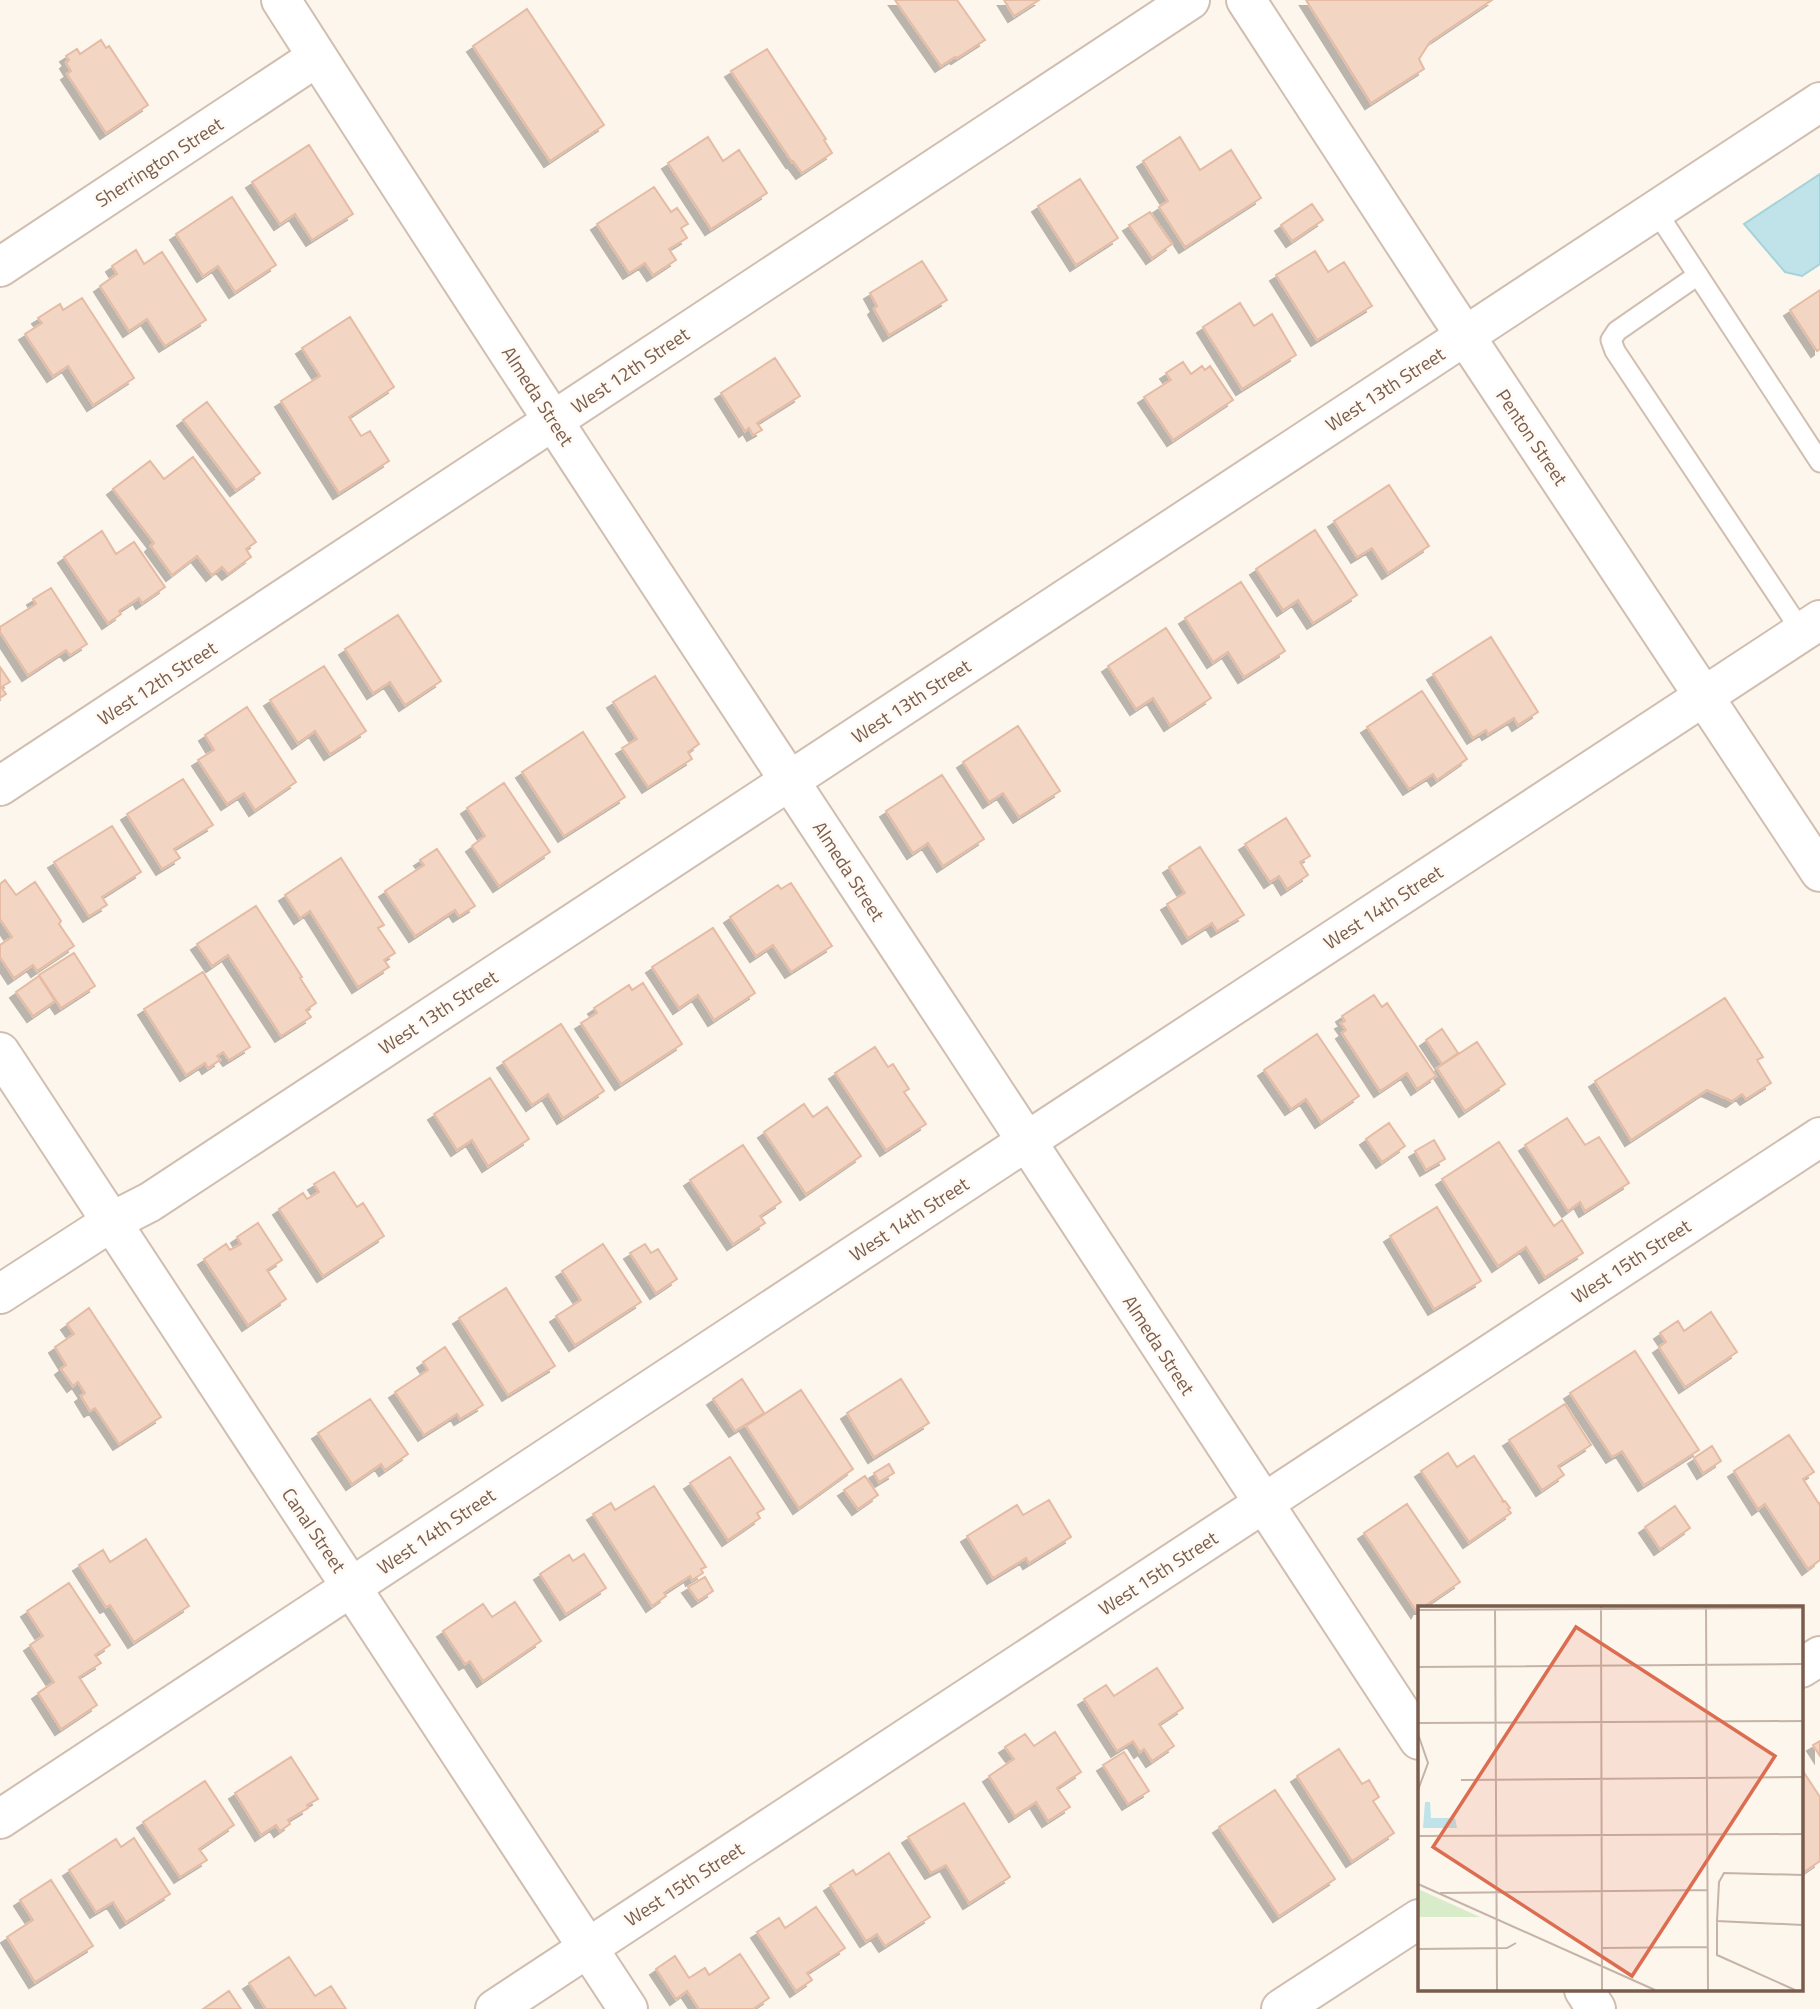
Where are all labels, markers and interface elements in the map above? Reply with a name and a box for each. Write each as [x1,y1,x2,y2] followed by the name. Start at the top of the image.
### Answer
[89,109,229,214] street label: Sherrington Street
[565,319,695,420] street label: West 12th Street
[1319,339,1450,438] street label: West 13th Street
[495,340,582,452] street label: Almeda Street
[1489,383,1576,491] street label: Penton Street
[91,633,222,732] street label: West 12th Street
[845,651,976,750] street label: West 13th Street
[806,815,893,927] street label: Almeda Street
[1317,857,1448,956] street label: West 14th Street
[372,962,503,1061] street label: West 13th Street
[843,1169,974,1268] street label: West 14th Street
[1565,1211,1696,1310] street label: West 15th Street
[1116,1289,1203,1401] street label: Almeda Street
[371,1480,501,1581] street label: West 14th Street
[275,1481,354,1578] street label: Canal Street
[1092,1523,1223,1622] street label: West 15th Street
[1418,1606,1802,1992] inset map
[618,1834,749,1933] street label: West 15th Street

